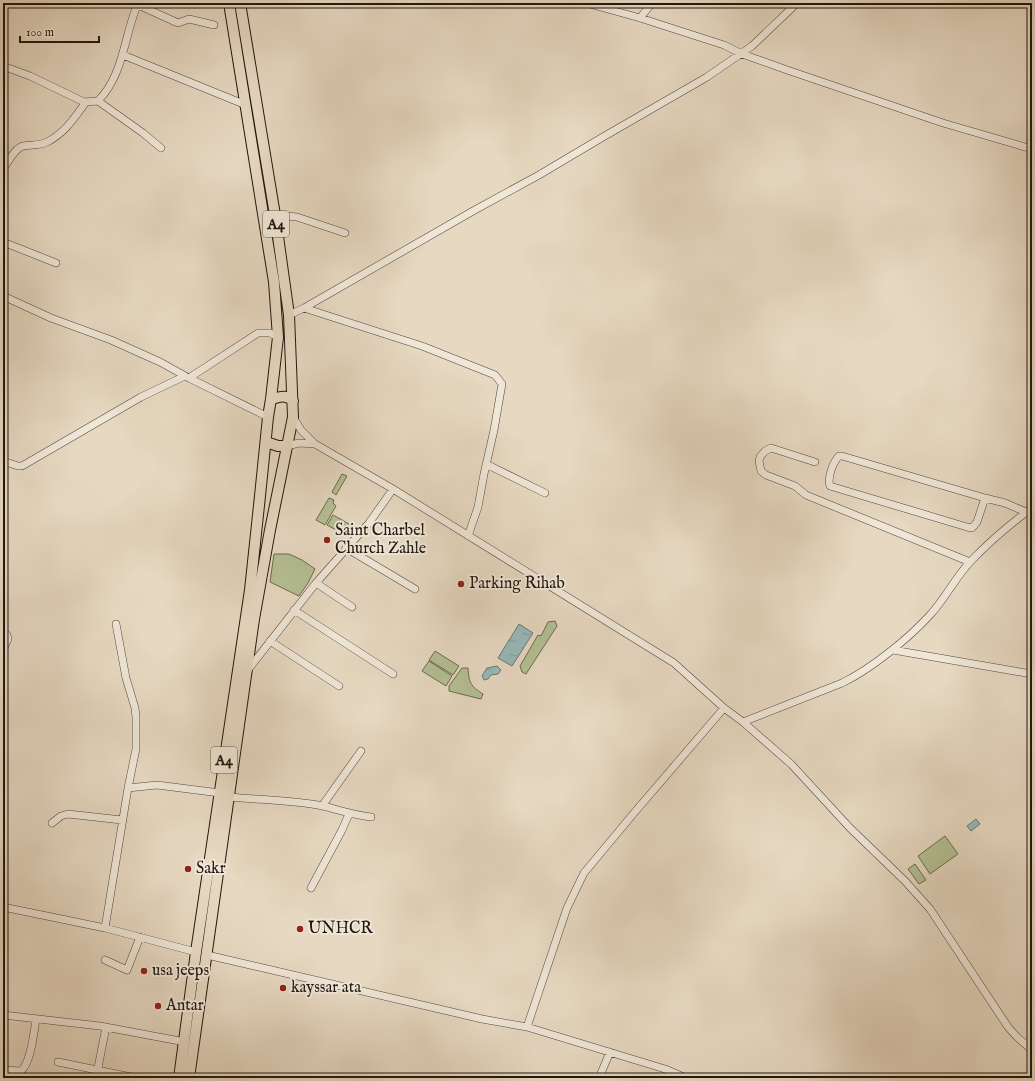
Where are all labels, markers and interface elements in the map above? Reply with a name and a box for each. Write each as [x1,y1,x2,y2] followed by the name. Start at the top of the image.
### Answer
[20,18,99,44] scale bar
[26,25,54,40] text: 100 m
[263,211,289,237] road number: A4
[335,521,426,559] place label: Saint Charbel Church Zahle
[322,535,332,545] marker: Saint Charbel Church Zahle
[469,574,565,594] place label: Parking Rihab
[456,579,466,589] marker: Parking Rihab
[211,747,237,773] road number: A4
[196,859,226,879] place label: Sakr
[183,864,193,874] marker: Sakr
[308,919,373,939] place label: UNHCR
[295,924,305,934] marker: UNHCR
[152,961,209,981] place label: usa jeeps
[139,966,149,976] marker: usa jeeps
[291,978,361,998] place label: kayssar ata
[278,983,288,993] marker: kayssar ata
[165,996,204,1016] place label: Antar
[153,1001,163,1011] marker: Antar

